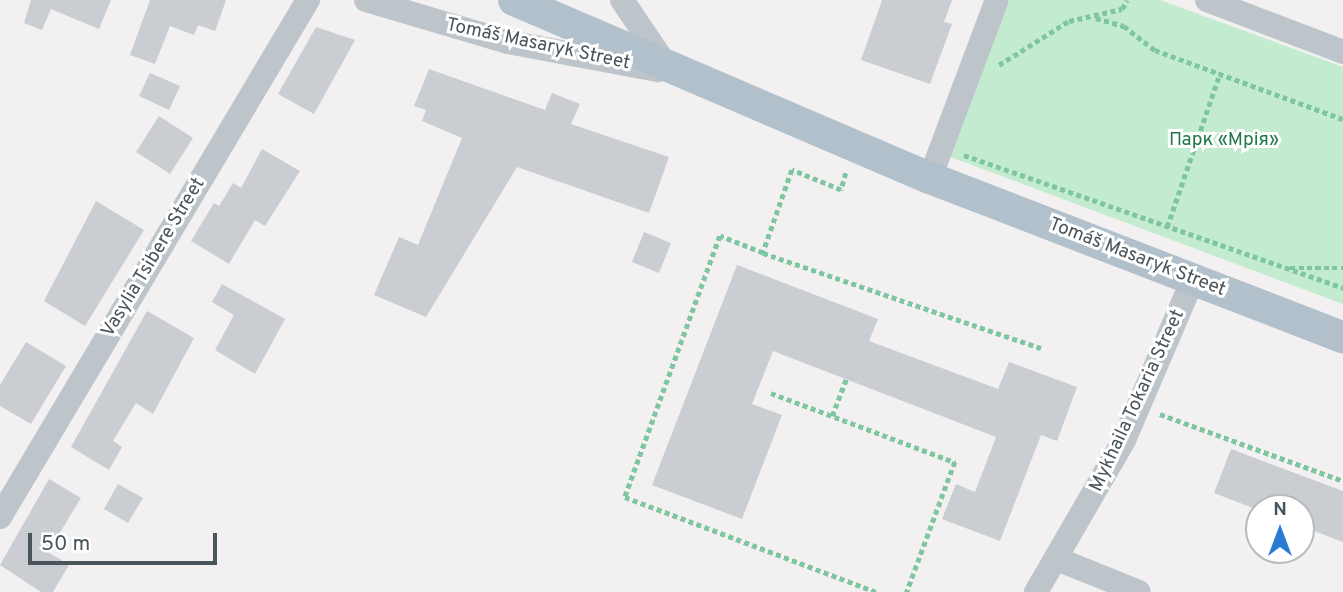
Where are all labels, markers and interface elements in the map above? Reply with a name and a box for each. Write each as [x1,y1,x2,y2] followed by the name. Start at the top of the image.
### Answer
[444,14,632,76] street label: Tomáš Masaryk Street
[1169,130,1279,152] park label: Парк «Мрія»
[97,174,211,342] street label: Vasylia Tsibere Street
[1045,214,1229,302] street label: Tomáš Masaryk Street
[1086,306,1190,496] street label: Mykhaila Tokaria Street
[1245,494,1315,564] north arrow
[1273,498,1287,522] text: N
[32,518,220,562] scale bar
[41,531,90,558] text: 50 m

